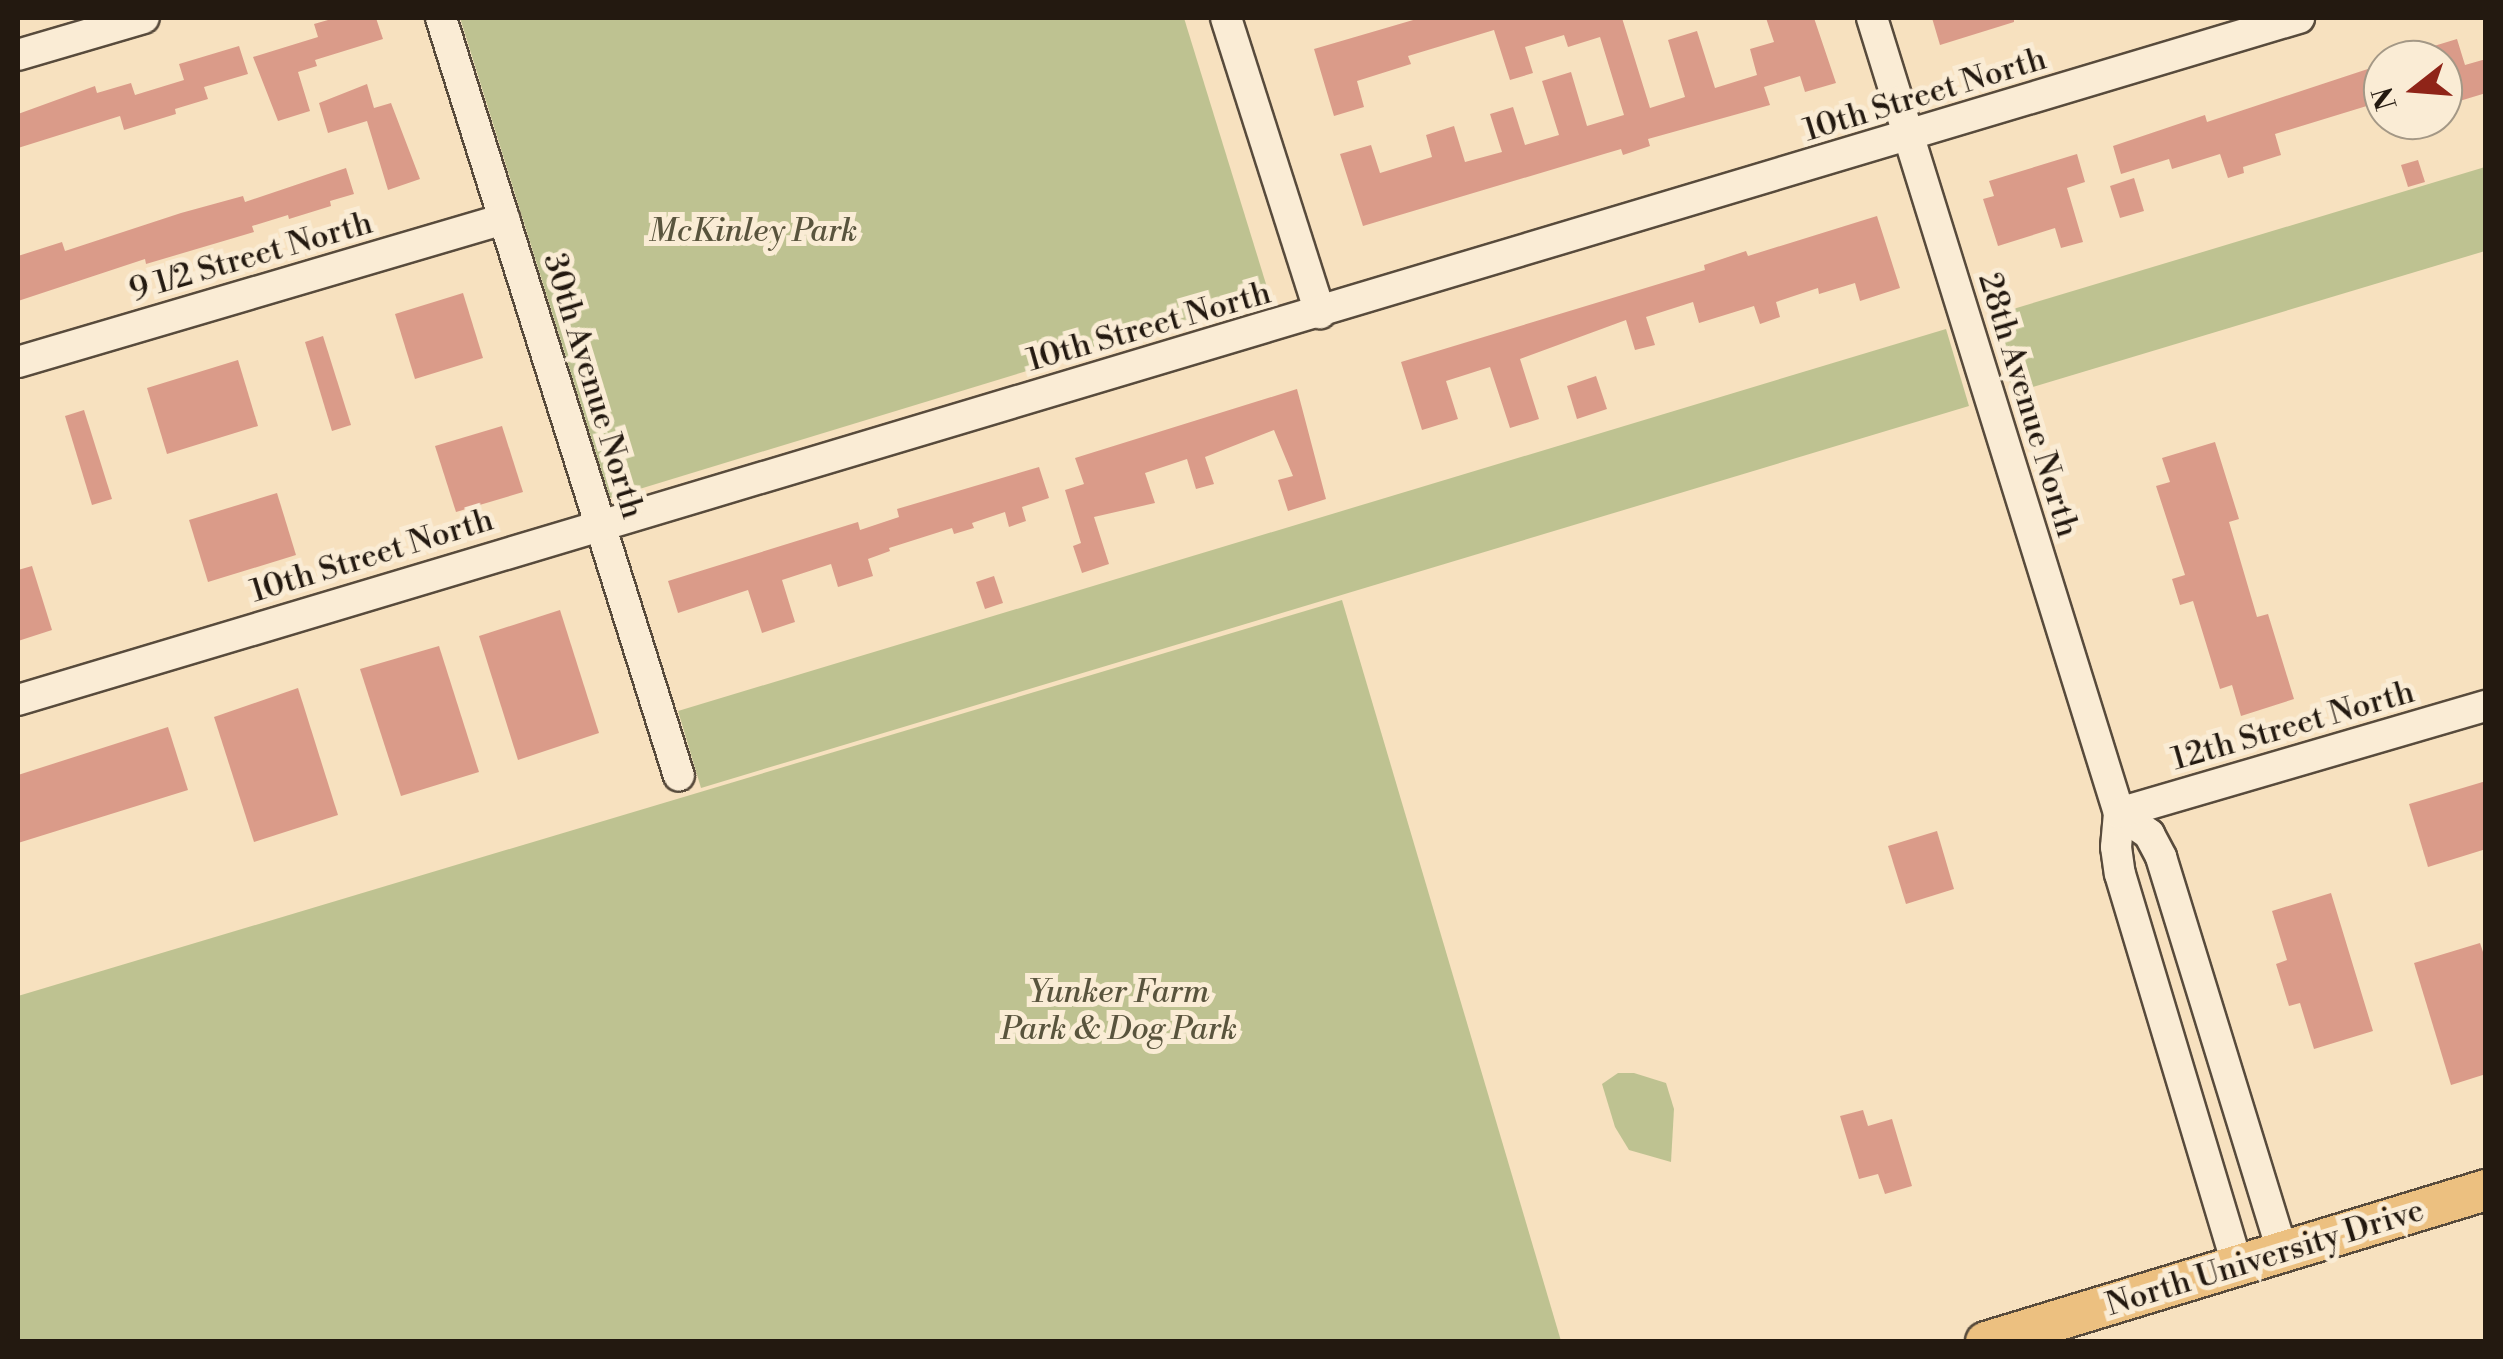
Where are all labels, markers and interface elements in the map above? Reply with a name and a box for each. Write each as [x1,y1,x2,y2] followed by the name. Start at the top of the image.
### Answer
[1799,40,2051,150] street label: 10th Street North
[2363,40,2463,140] north arrow
[2366,83,2406,114] text: N
[125,204,377,310] street label: 9 1/2 Street North
[649,212,857,250] park label: McKinley Park
[534,249,652,523] street label: 30th Avenue North
[1970,268,2086,542] street label: 28th Avenue North
[1023,274,1275,380] street label: 10th Street North
[246,501,498,611] street label: 10th Street North
[2167,673,2419,779] street label: 12th Street North
[1001,974,1237,1049] park label: Yunker Farm Park & Dog Park
[2101,1191,2429,1325] street label: North University Drive

